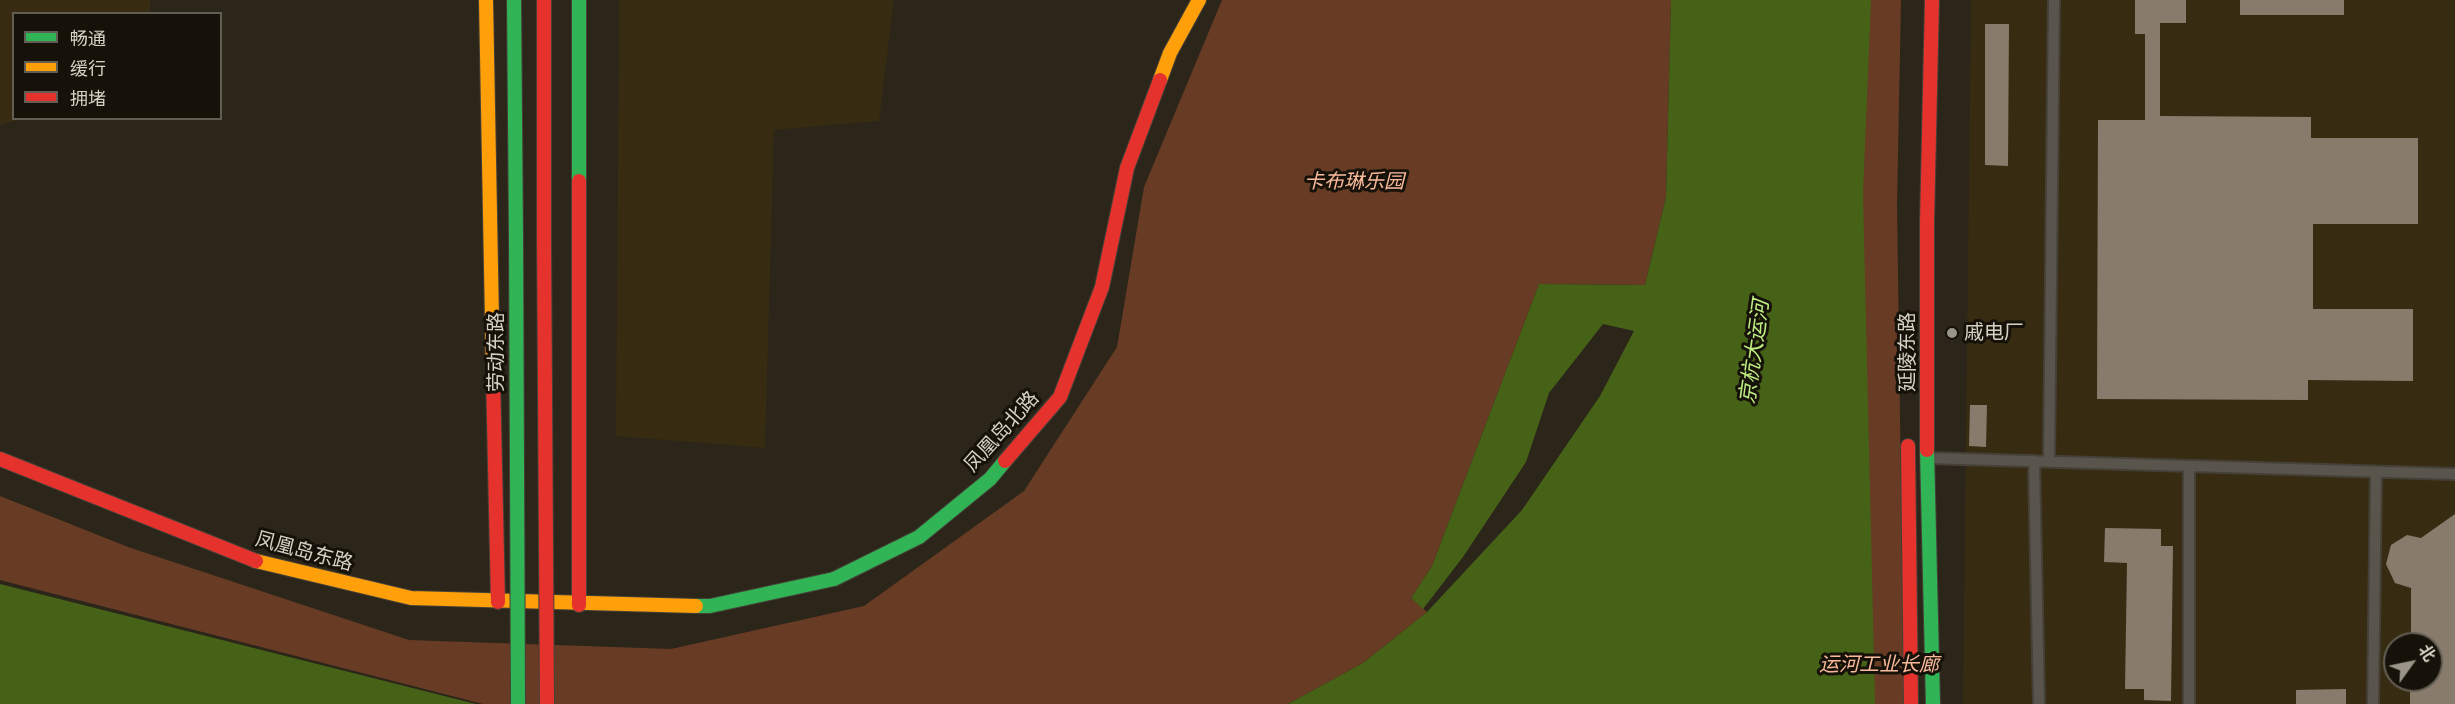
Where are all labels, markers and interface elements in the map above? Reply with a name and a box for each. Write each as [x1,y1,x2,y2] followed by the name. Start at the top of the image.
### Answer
[12,12,222,120] legend
[70,28,106,50] text: 畅通
[70,58,106,80] text: 缓行
[70,88,106,110] text: 拥堵
[1304,170,1404,194] park label: 卡布琳乐园
[1735,298,1775,406] water label: 京杭大运河
[485,312,509,392] street label: 劳动东路
[1896,312,1920,392] street label: 延陵东路
[1964,321,2024,345] place label: 戚电厂
[1945,326,1959,340] marker: 戚电厂
[960,387,1044,477] street label: 凤凰岛北路
[253,527,355,577] street label: 凤凰岛东路
[2383,632,2443,692] north arrow
[2415,641,2439,665] text: 北
[1819,653,1939,677] park label: 运河工业长廊

